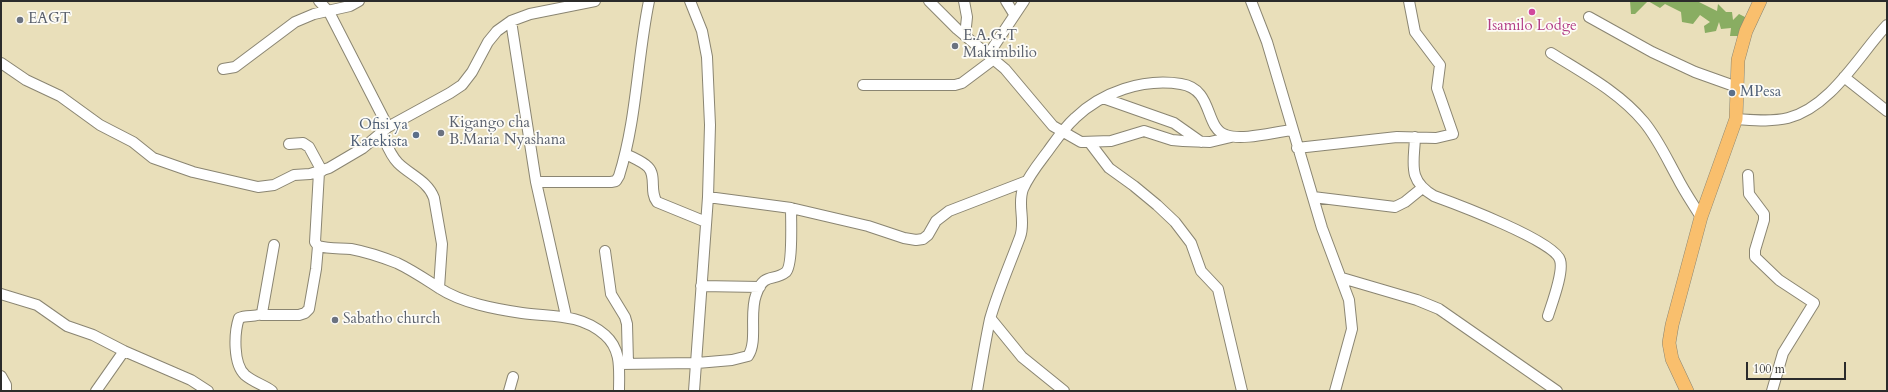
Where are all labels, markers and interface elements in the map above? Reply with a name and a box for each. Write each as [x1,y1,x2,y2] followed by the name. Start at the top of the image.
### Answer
[1527,7,1537,17] marker: Isamilo Lodge
[28,11,71,29] place label: EAGT
[15,15,25,25] marker: EAGT
[1487,18,1577,36] place label: Isamilo Lodge
[963,28,1037,63] place label: E.A.G.T Makimbilio
[950,41,960,51] marker: E.A.G.T Makimbilio
[1740,84,1781,102] place label: MPesa
[1727,88,1737,98] marker: MPesa
[449,115,566,150] place label: Kigango cha B.Maria Nyashana
[350,117,408,152] place label: Ofisi ya Katekista
[436,128,446,138] marker: Kigango cha B.Maria Nyashana
[411,130,421,140] marker: Ofisi ya Katekista
[343,311,440,329] place label: Sabatho church
[330,315,340,325] marker: Sabatho church
[1748,354,1848,380] scale bar
[1753,361,1785,377] text: 100 m

